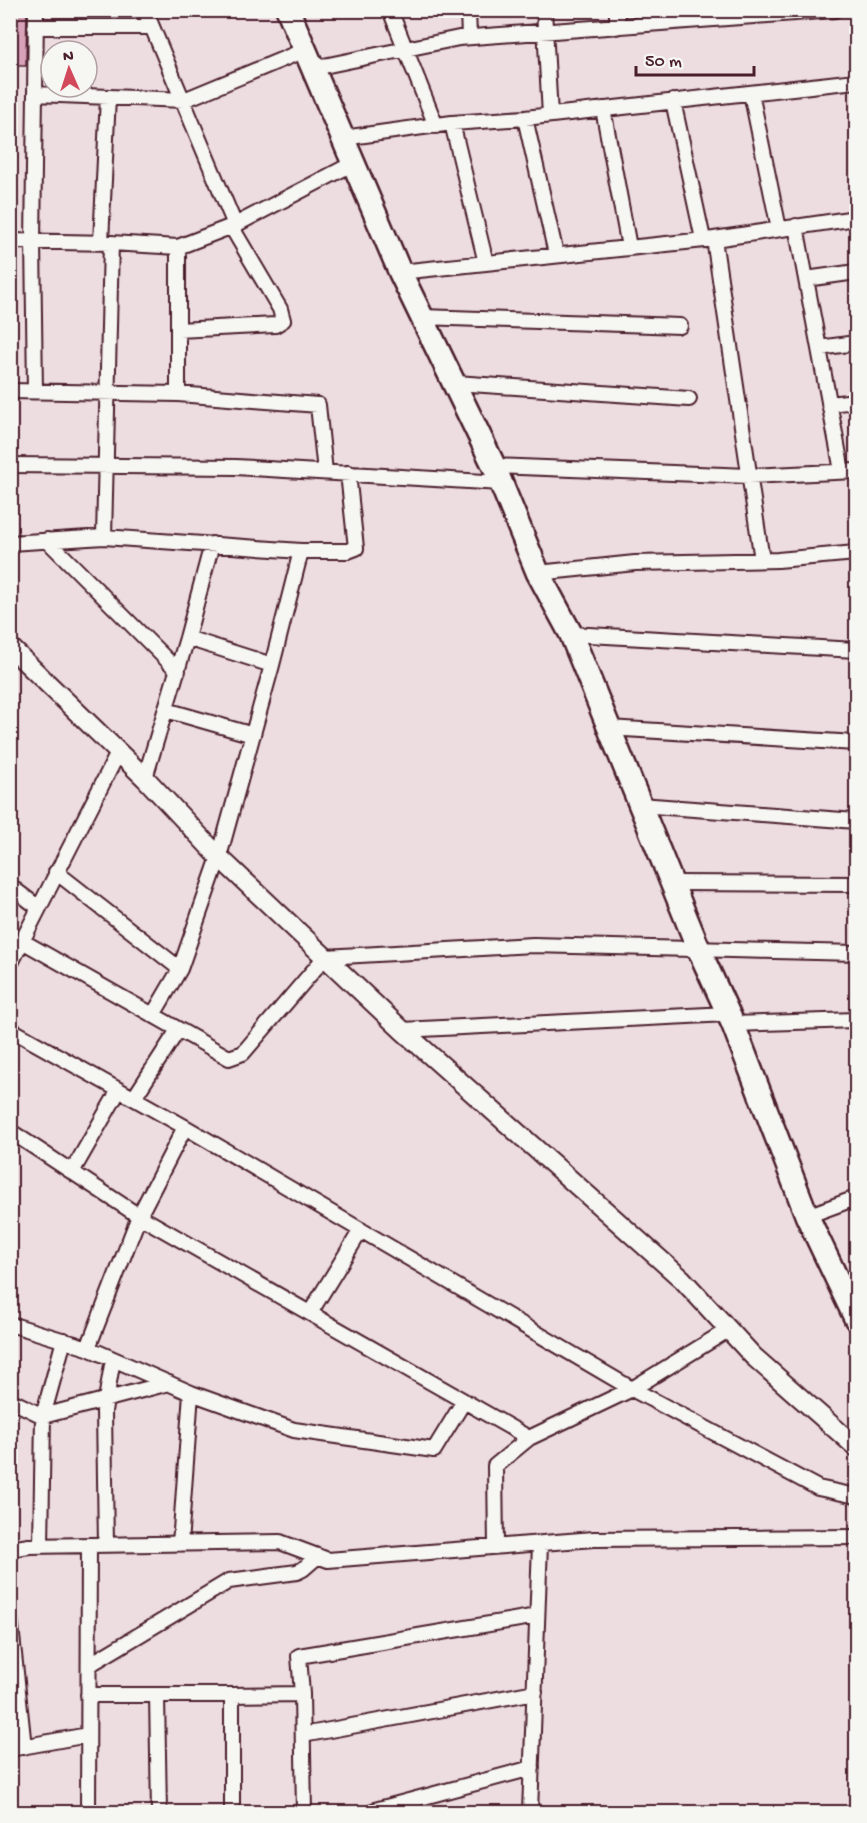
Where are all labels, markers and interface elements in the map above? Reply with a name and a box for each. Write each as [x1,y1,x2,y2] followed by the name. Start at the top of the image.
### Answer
[39,39,99,99] north arrow
[636,39,754,77] scale bar
[63,48,75,67] text: N
[645,52,682,73] text: 50 m

